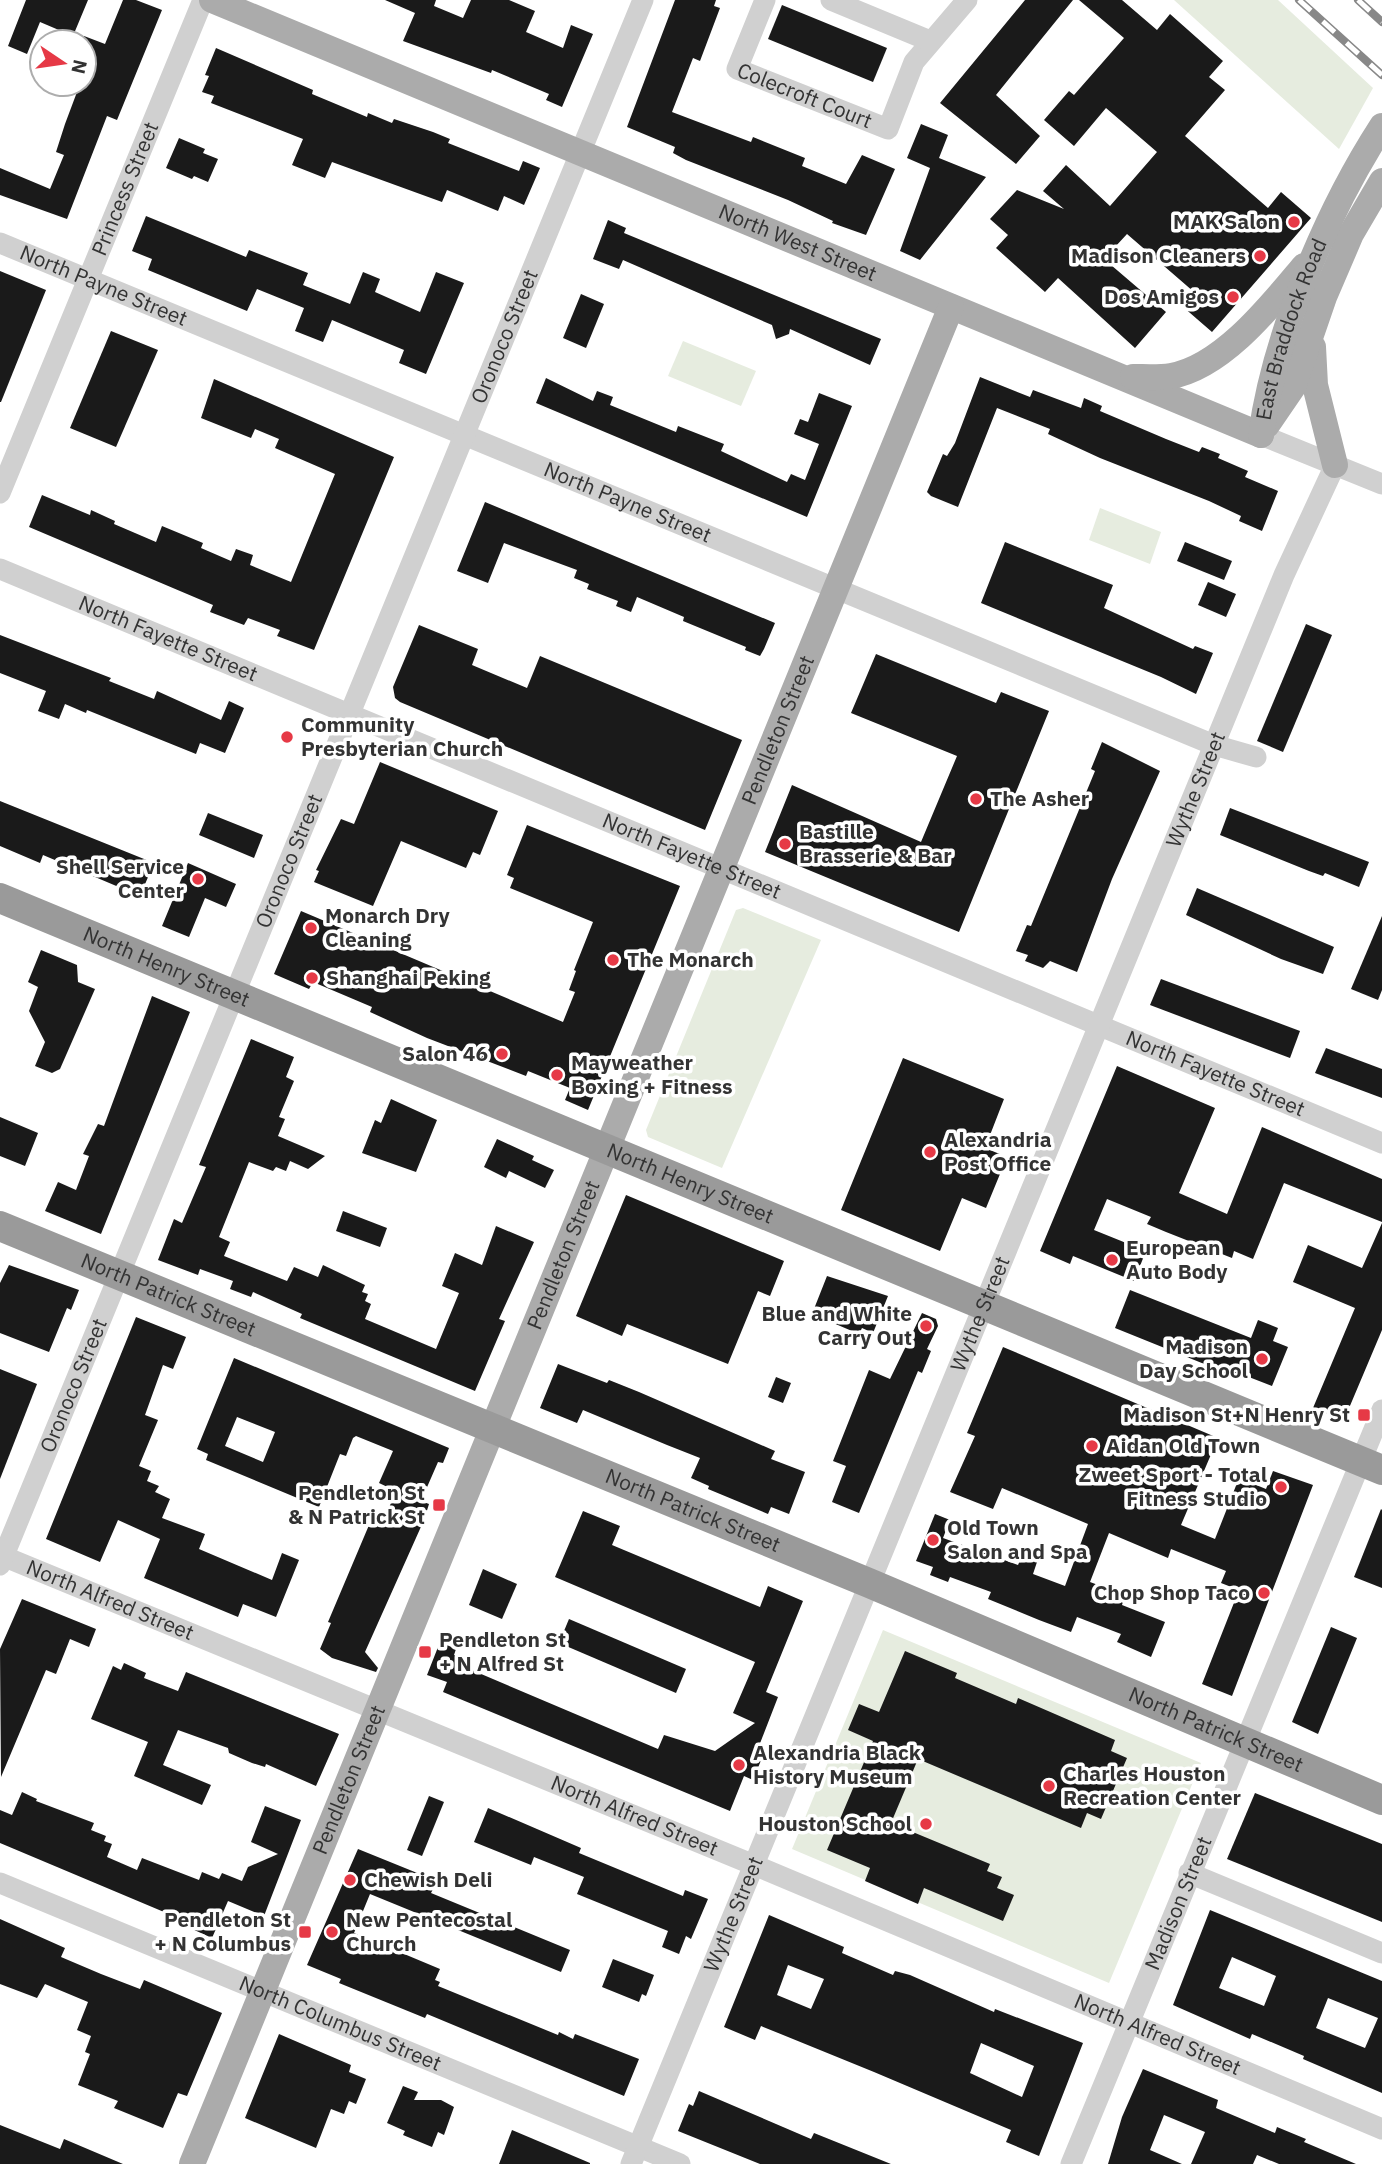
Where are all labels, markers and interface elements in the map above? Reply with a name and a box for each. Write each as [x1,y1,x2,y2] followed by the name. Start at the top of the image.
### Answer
[28,28,98,98] north arrow
[733,55,876,134] street label: Colecroft Court
[66,57,93,76] text: N
[84,117,164,260] street label: Princess Street
[715,197,881,287] street label: North West Street
[1173,207,1280,235] place label: MAK Salon
[1286,214,1302,230] marker: MAK Salon
[1249,234,1333,422] street label: East Braddock Road
[16,238,192,332] street label: North Payne Street
[1071,241,1246,269] place label: Madison Cleaners
[1252,248,1268,264] marker: Madison Cleaners
[464,265,544,408] street label: Oronoco Street
[1104,282,1219,310] place label: Dos Amigos
[1225,289,1241,305] marker: Dos Amigos
[540,454,716,549] street label: North Payne Street
[75,588,262,687] street label: North Fayette Street
[734,651,820,809] street label: Pendleton Street
[301,710,503,762] place label: Community Presbyterian Church
[1159,727,1231,851] street label: Wythe Street
[279,729,295,745] marker: Community Presbyterian Church
[990,784,1090,812] place label: The Asher
[248,789,328,932] street label: Oronoco Street
[968,791,984,807] marker: The Asher
[598,806,786,905] street label: North Fayette Street
[799,817,952,869] place label: Bastille Brasserie & Bar
[777,836,793,852] marker: Bastille Brasserie & Bar
[56,852,185,904] place label: Shell Service Center
[190,871,206,887] marker: Shell Service Center
[325,901,450,953] place label: Monarch Dry Cleaning
[79,919,254,1013] street label: North Henry Street
[303,920,319,936] marker: Monarch Dry Cleaning
[627,945,754,973] place label: The Monarch
[605,952,621,968] marker: The Monarch
[326,963,491,991] place label: Shanghai Peking
[304,970,320,986] marker: Shanghai Peking
[1122,1023,1309,1122] street label: North Fayette Street
[402,1039,488,1067] place label: Salon 46
[494,1046,510,1062] marker: Salon 46
[571,1048,733,1100] place label: Mayweather Boxing + Fitness
[549,1067,565,1083] marker: Mayweather Boxing + Fitness
[944,1125,1052,1177] place label: Alexandria Post Office
[603,1136,778,1230] street label: North Henry Street
[922,1144,938,1160] marker: Alexandria Post Office
[520,1176,606,1333] street label: Pendleton Street
[1126,1233,1228,1285] place label: European Auto Body
[77,1246,261,1343] street label: North Patrick Street
[943,1252,1016,1376] street label: Wythe Street
[1104,1252,1120,1268] marker: European Auto Body
[761,1299,912,1351] place label: Blue and White Carry Out
[33,1314,113,1457] street label: Oronoco Street
[918,1318,934,1334] marker: Blue and White Carry Out
[1139,1332,1248,1384] place label: Madison Day School
[1254,1351,1270,1367] marker: Madison Day School
[1123,1400,1350,1428] place label: Madison St+N Henry St
[1356,1407,1372,1423] marker: Madison St+N Henry St
[1106,1431,1260,1459] place label: Aidan Old Town
[1084,1438,1100,1454] marker: Aidan Old Town
[1079,1460,1267,1512] place label: Zweet Sport - Total Fitness Studio
[601,1461,785,1558] street label: North Patrick Street
[288,1478,425,1530] place label: Pendleton St & N Patrick St
[1273,1479,1289,1495] marker: Zweet Sport - Total Fitness Studio
[431,1497,447,1513] marker: Pendleton St & N Patrick St
[947,1513,1088,1565] place label: Old Town Salon and Spa
[925,1532,941,1548] marker: Old Town Salon and Spa
[23,1552,198,1646] street label: North Alfred Street
[1094,1578,1250,1606] place label: Chop Shop Taco
[1256,1585,1272,1601] marker: Chop Shop Taco
[439,1625,566,1677] place label: Pendleton St + N Alfred St
[417,1644,433,1660] marker: Pendleton St + N Alfred St
[1125,1679,1308,1778] street label: North Patrick Street
[305,1701,391,1858] street label: Pendleton Street
[753,1738,922,1790] place label: Alexandria Black History Museum
[731,1757,747,1773] marker: Alexandria Black History Museum
[1063,1759,1242,1811] place label: Charles Houston Recreation Center
[547,1768,723,1862] street label: North Alfred Street
[1041,1778,1057,1794] marker: Charles Houston Recreation Center
[758,1809,912,1837] place label: Houston School
[918,1816,934,1832] marker: Houston School
[1138,1832,1218,1974] street label: Madison Street
[696,1852,769,1976] street label: Wythe Street
[364,1865,492,1893] place label: Chewish Deli
[342,1872,358,1888] marker: Chewish Deli
[154,1905,291,1957] place label: Pendleton St + N Columbus
[346,1905,512,1957] place label: New Pentecostal Church
[297,1924,313,1940] marker: Pendleton St + N Columbus
[324,1924,340,1940] marker: New Pentecostal Church
[235,1968,446,2077] street label: North Columbus Street
[1070,1986,1246,2081] street label: North Alfred Street

